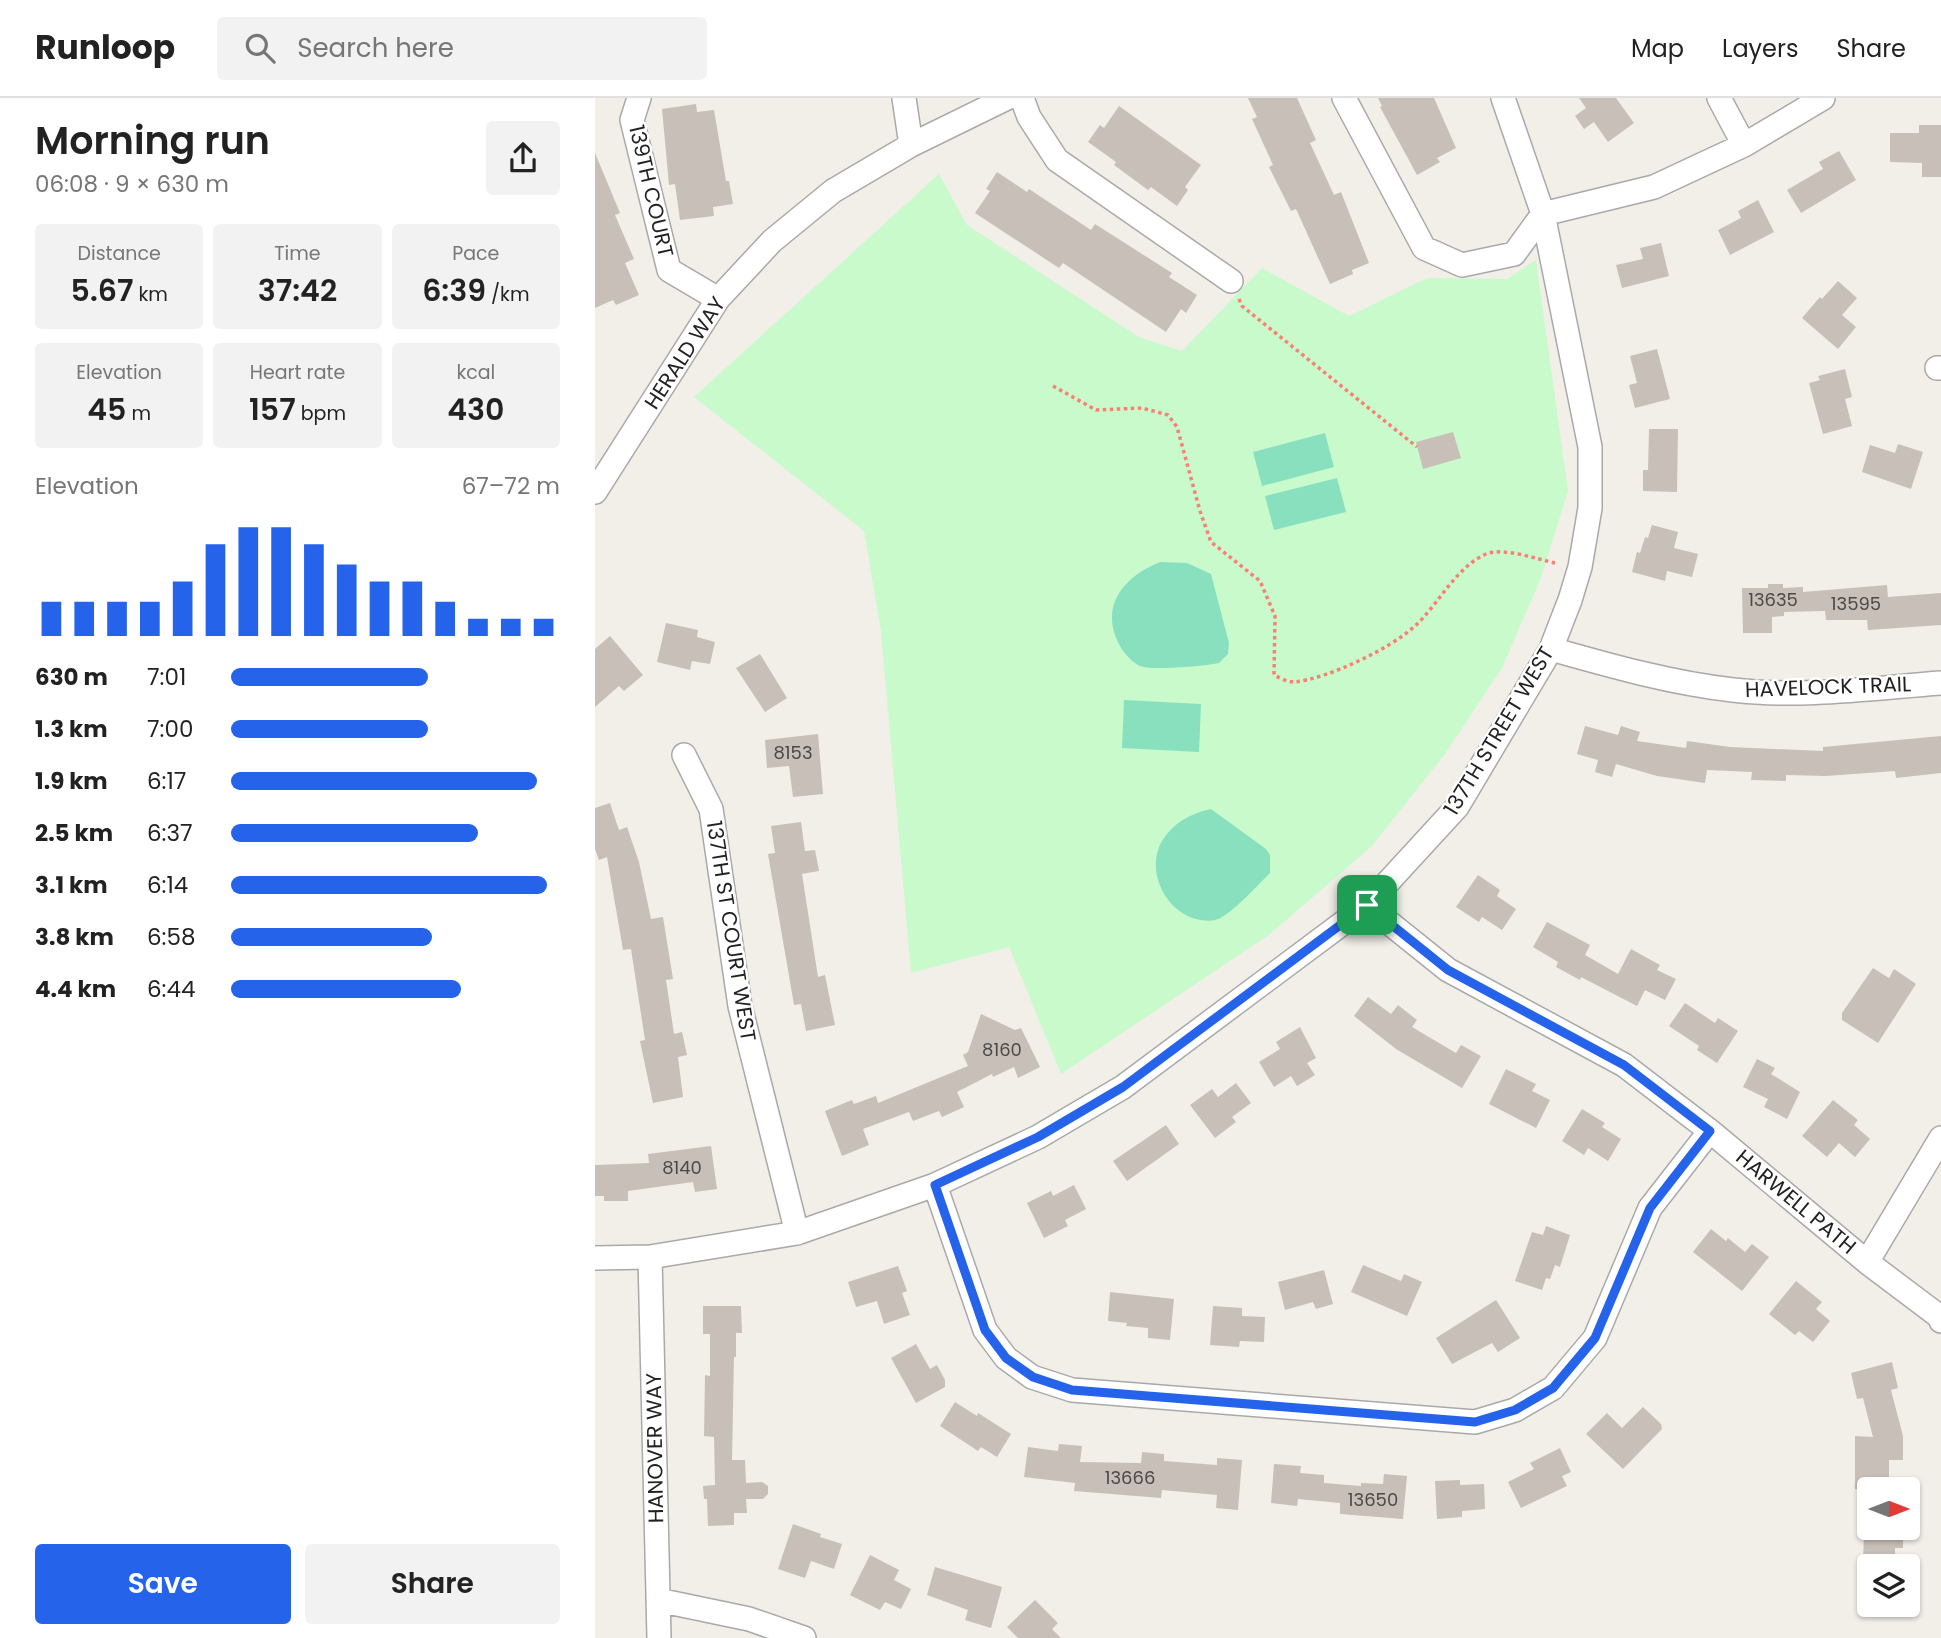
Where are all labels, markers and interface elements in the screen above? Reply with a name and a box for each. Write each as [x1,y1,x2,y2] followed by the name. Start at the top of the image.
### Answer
[217,17,707,80] search box
[35,24,175,71] text: Runloop
[241,29,279,67] icon: search
[297,30,454,66] text: Search here
[1631,32,1684,65] text: Map
[1722,32,1798,65] text: Layers
[1836,32,1906,65] text: Share
[35,114,270,167] text: Morning run
[486,121,560,195] button: share
[622,122,681,260] street label: 139TH COURT
[35,168,229,200] text: 06:08 · 9 × 630 m
[78,240,161,267] text: Distance
[274,240,321,267] text: Time
[452,240,499,267] text: Pace
[71,269,133,312] text: 5.67
[258,269,337,312] text: 37:42
[422,269,486,312] text: 6:39
[133,281,168,308] text: km
[486,281,529,308] text: /km
[637,291,732,415] street label: HERALD WAY
[76,359,162,386] text: Elevation
[250,359,345,386] text: Heart rate
[456,359,495,386] text: kcal
[87,388,126,431] text: 45
[249,388,296,431] text: 157
[447,388,504,431] text: 430
[126,400,151,427] text: m
[296,400,346,427] text: bpm
[35,470,139,502] text: Elevation
[462,470,560,502] text: 67–72 m
[1748,587,1798,612] house number: 13635
[1831,591,1881,616] house number: 13595
[1437,641,1560,820] street label: 137TH STREET WEST
[35,661,108,693] text: 630 m
[147,661,186,693] text: 7:01
[1744,669,1912,704] street label: HAVELOCK TRAIL
[35,713,108,745] text: 1.3 km
[147,713,193,745] text: 7:00
[773,740,813,765] house number: 8153
[35,765,108,797] text: 1.9 km
[147,765,186,797] text: 6:17
[35,817,113,849] text: 2.5 km
[147,817,193,849] text: 6:37
[700,819,763,1043] street label: 137TH ST COURT WEST
[35,869,108,901] text: 3.1 km
[147,869,188,901] text: 6:14
[1337,875,1397,935] pin
[1348,886,1386,924] icon: arrive
[35,921,114,953] text: 3.8 km
[147,921,195,953] text: 6:58
[35,973,116,1005] text: 4.4 km
[147,973,195,1005] text: 6:44
[982,1037,1022,1062] house number: 8160
[1730,1143,1863,1261] street label: HARWELL PATH
[662,1155,702,1180] house number: 8140
[639,1373,670,1523] street label: HANOVER WAY
[1105,1465,1155,1490] house number: 13666
[1857,1477,1920,1540] north arrow
[1857,1477,1920,1617] map controls
[1348,1487,1398,1512] house number: 13650
[35,1544,291,1624] button: Save
[305,1544,560,1624] button: Share
[1857,1554,1920,1617] button: layers

